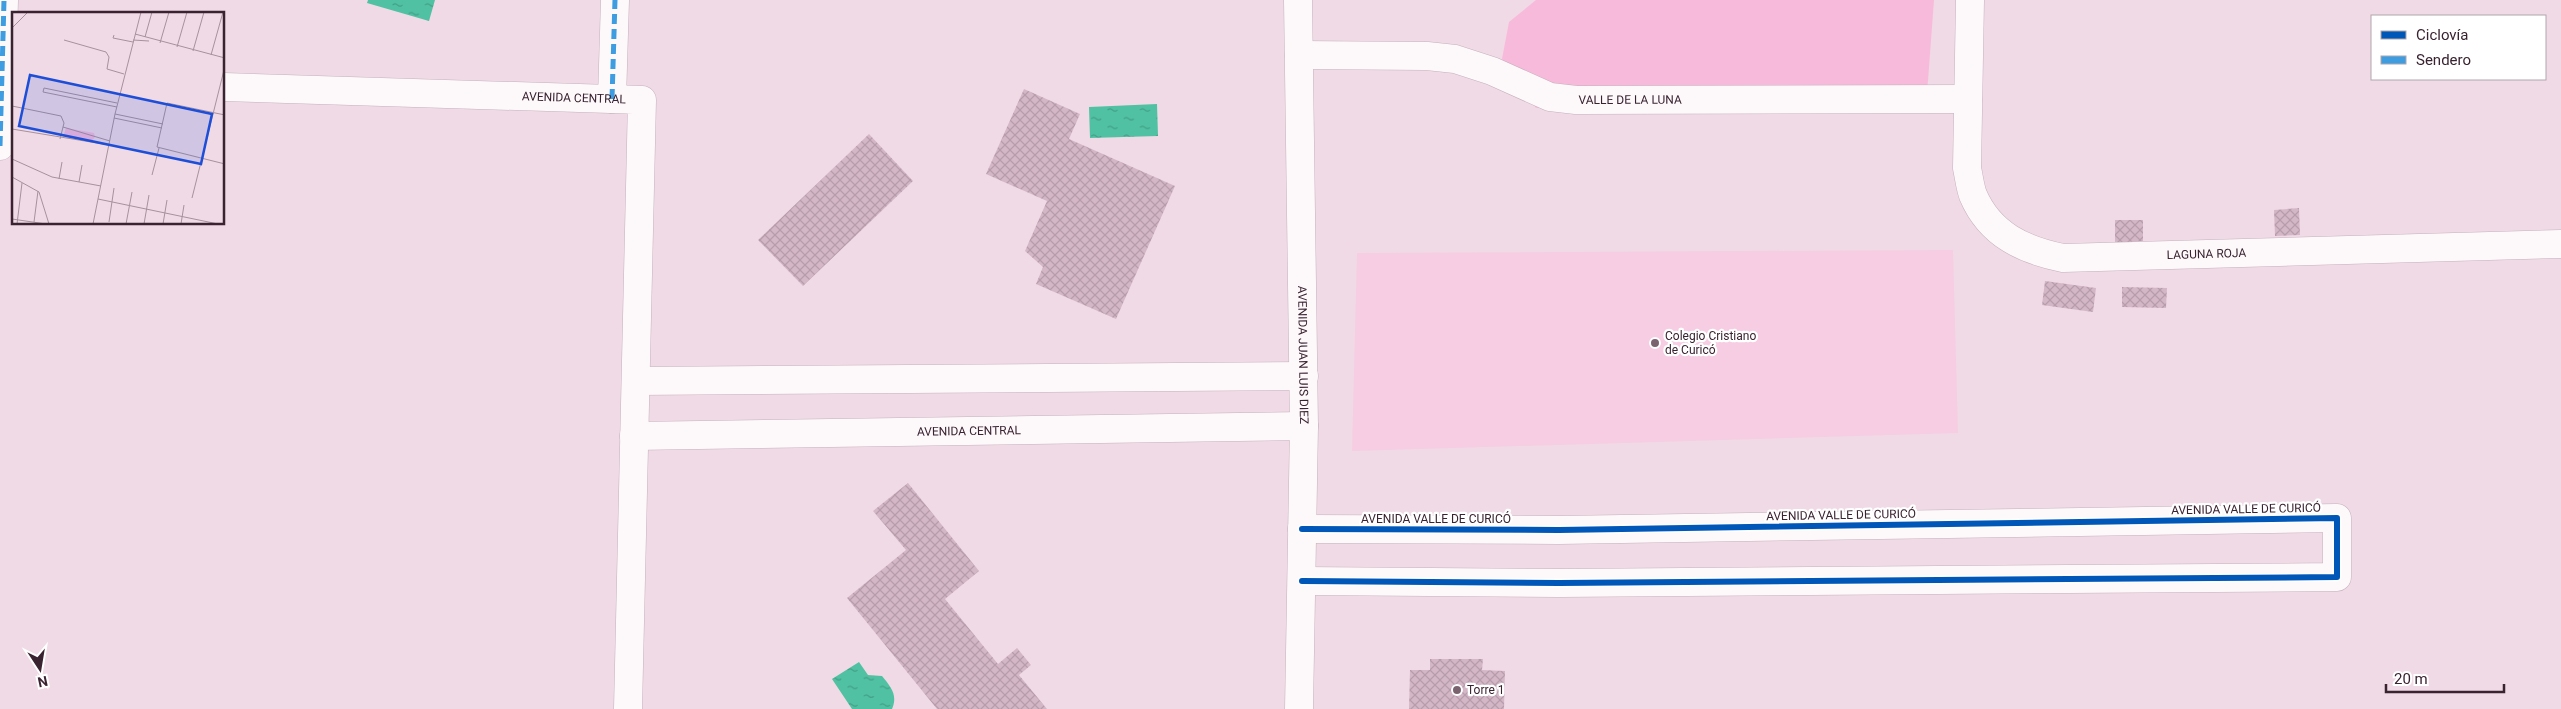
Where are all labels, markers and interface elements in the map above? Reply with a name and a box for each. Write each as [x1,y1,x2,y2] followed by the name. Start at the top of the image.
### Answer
[12,12,225,225] inset map
[2371,15,2546,80] legend
[2416,26,2469,44] text: Ciclovía
[2416,51,2471,69] text: Sendero
[522,89,627,107] street label: AVENIDA CENTRAL
[1579,93,1682,107] street label: VALLE DE LA LUNA
[2166,246,2247,262] street label: LAGUNA ROJA
[1295,286,1311,424] street label: AVENIDA JUAN LUIS DIEZ
[1665,329,1756,357] place label: Colegio Cristiano de Curicó
[1649,337,1661,349] marker: Colegio Cristiano de Curicó
[917,423,1022,439] street label: AVENIDA CENTRAL
[2171,500,2321,517] street label: AVENIDA VALLE DE CURICÓ
[1766,506,1916,523] street label: AVENIDA VALLE DE CURICÓ
[1361,511,1511,526] street label: AVENIDA VALLE DE CURICÓ
[15,644,65,694] north arrow
[2386,662,2504,694] scale bar
[2394,670,2428,688] text: 20 m
[36,673,49,691] text: N
[1467,683,1505,697] place label: Torre 1
[1451,684,1463,696] marker: Torre 1

